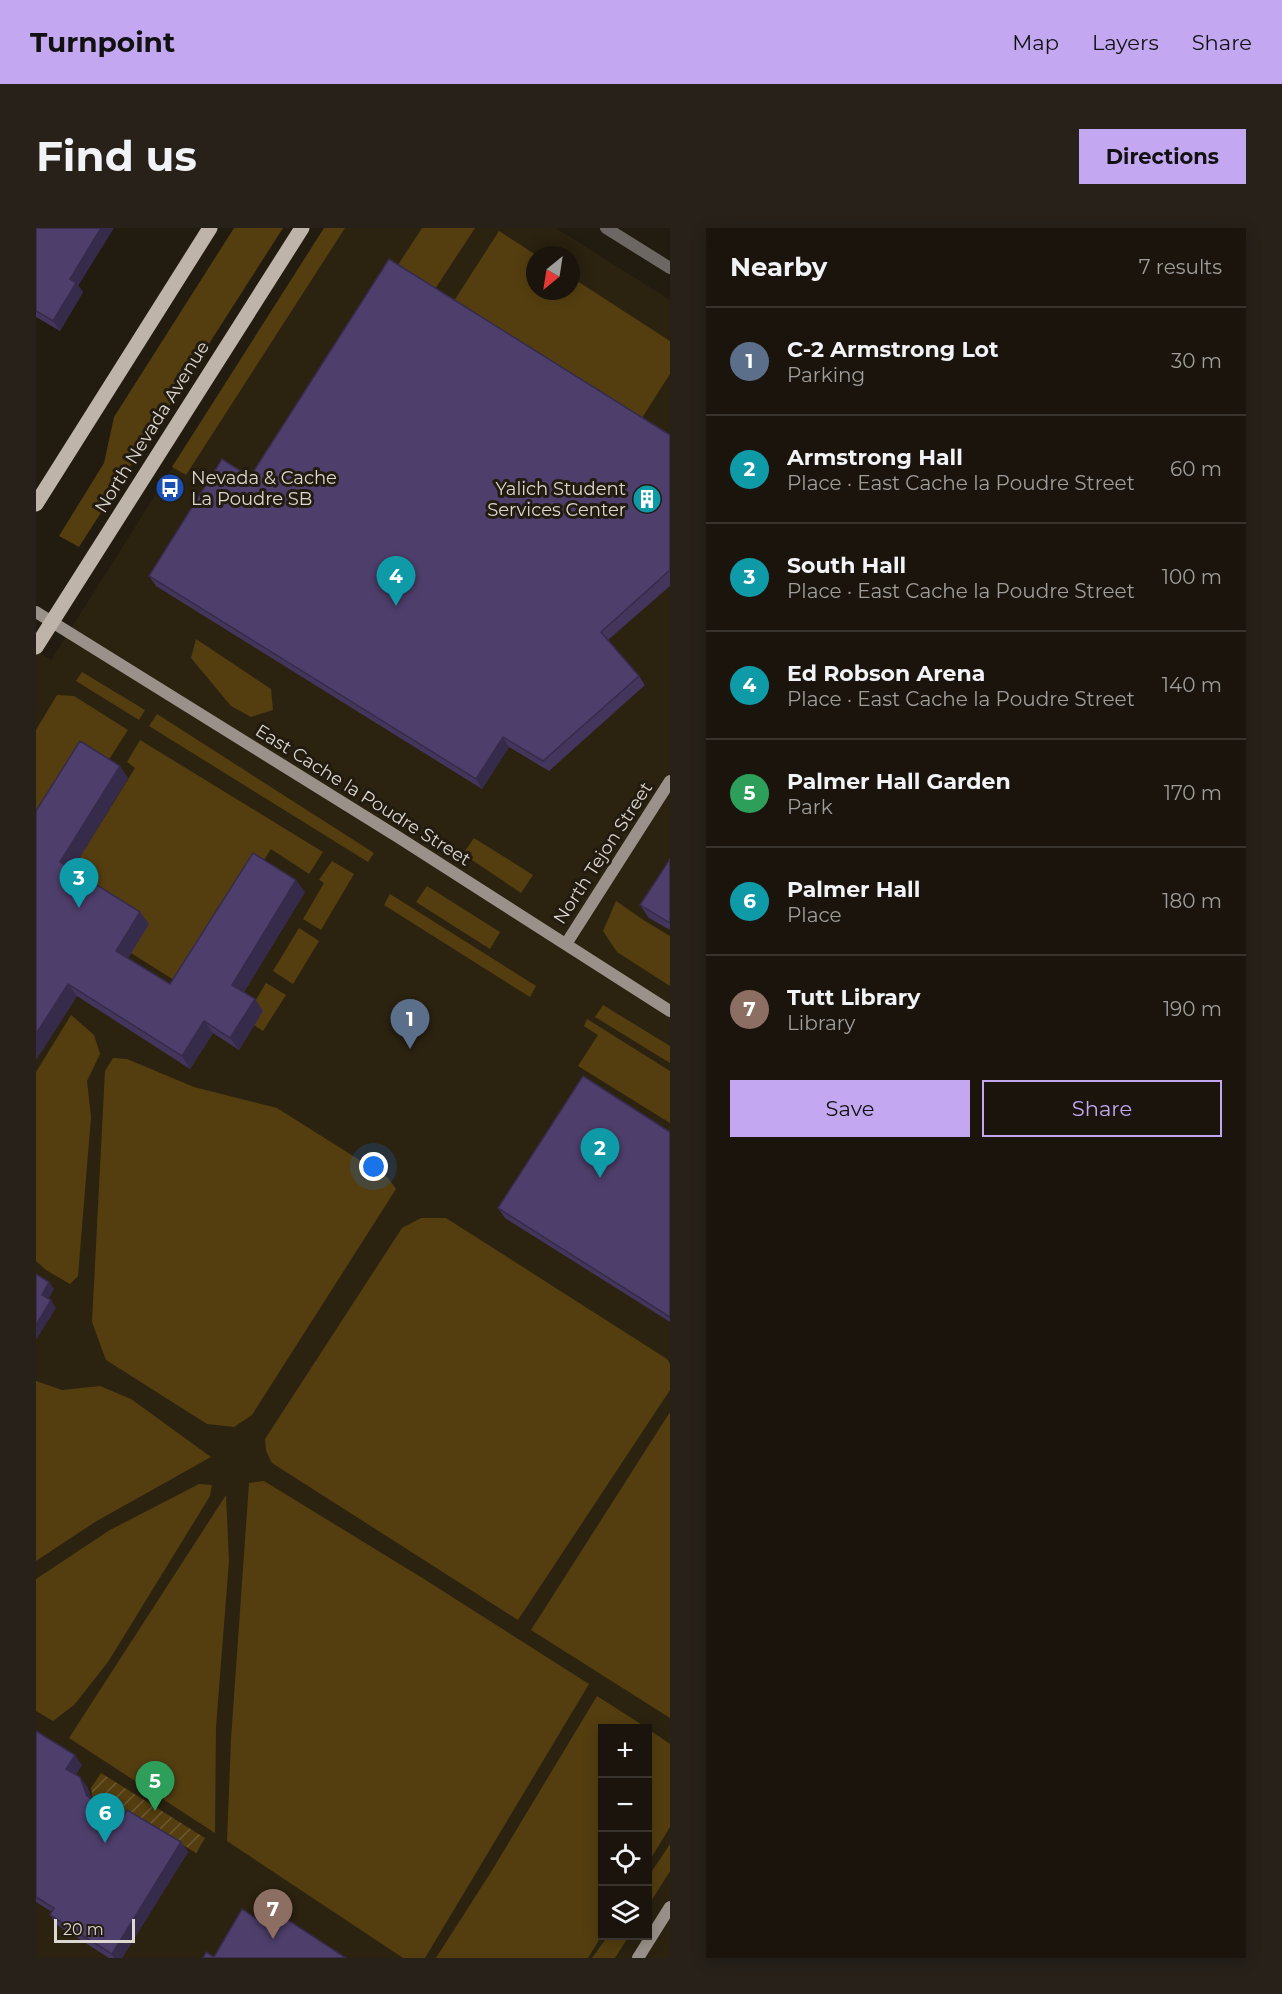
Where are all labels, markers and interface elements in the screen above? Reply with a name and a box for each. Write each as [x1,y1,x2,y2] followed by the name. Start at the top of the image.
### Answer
[30,25,175,59] text: Turnpoint
[1012,30,1059,55] text: Map
[1092,30,1159,55] text: Layers
[1192,30,1252,55] text: Share
[1079,129,1246,184] button: Directions
[36,130,197,182] text: Find us
[526,246,580,300] north arrow
[730,251,827,283] text: Nearby
[1139,255,1222,279] text: 7 results
[787,336,999,363] text: C-2 Armstrong Lot
[90,337,214,517] street label: North Nevada Avenue
[746,349,753,373] text: 1
[1171,349,1222,373] text: 30 m
[787,363,865,387] text: Parking
[787,444,963,471] text: Armstrong Hall
[744,457,755,481] text: 2
[1170,457,1222,481] text: 60 m
[191,467,337,510] place label: Nevada & Cache La Poudre SB
[787,471,1135,495] text: Place · East Cache la Poudre Street
[154,472,186,504] bus stop icon: Nevada & Cache La Poudre SB
[487,478,626,521] place label: Yalich Student Services Center
[631,483,663,515] building icon: Yalich Student Services Center
[787,552,906,579] text: South Hall
[376,556,416,606] pin: 4
[744,565,755,589] text: 3
[1162,565,1222,589] text: 100 m
[787,579,1135,603] text: Place · East Cache la Poudre Street
[787,660,985,687] text: Ed Robson Arena
[743,673,756,697] text: 4
[1162,673,1222,697] text: 140 m
[787,687,1135,711] text: Place · East Cache la Poudre Street
[251,719,475,871] street label: East Cache la Poudre Street
[787,768,1011,795] text: Palmer Hall Garden
[549,778,657,928] street label: North Tejon Street
[744,781,755,805] text: 5
[1164,781,1222,805] text: 170 m
[787,795,833,819] text: Park
[60,858,99,908] pin: 3
[787,876,920,903] text: Palmer Hall
[743,889,756,913] text: 6
[1162,889,1222,913] text: 180 m
[787,903,842,927] text: Place
[787,984,920,1011] text: Tutt Library
[743,997,756,1021] text: 7
[1163,997,1222,1021] text: 190 m
[390,1000,430,1049] pin: 1
[787,1011,855,1035] text: Library
[730,1080,970,1137] button: Save
[982,1080,1222,1137] button: Share
[580,1128,620,1178] pin: 2
[359,1152,388,1181] your location
[598,1724,652,1940] map controls
[598,1724,652,1778] button: +
[136,1762,174,1811] pin: 5
[598,1778,652,1832] button: −
[86,1794,124,1843] pin: 6
[598,1832,652,1886] button: locate
[598,1886,652,1940] button: layers
[254,1890,292,1939] pin: 7
[54,1916,135,1944] scale bar
[63,1920,104,1939] text: 20 m

